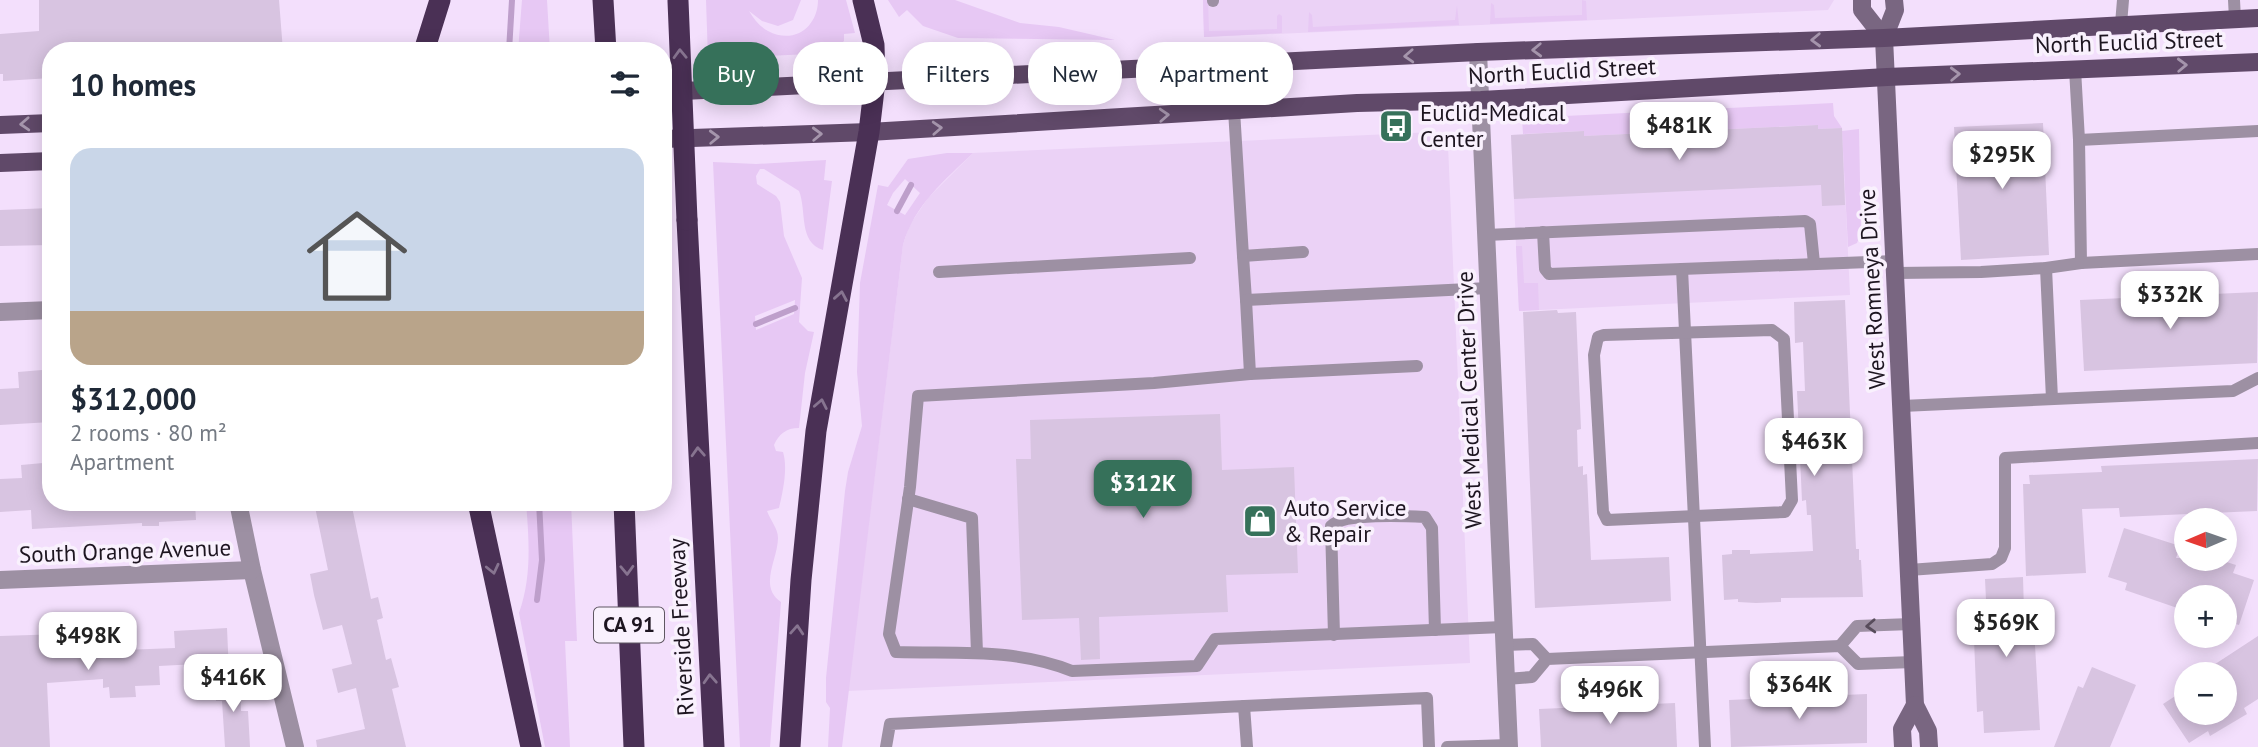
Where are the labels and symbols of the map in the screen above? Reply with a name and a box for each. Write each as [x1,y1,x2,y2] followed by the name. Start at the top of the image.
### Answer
[2034,24,2224,59] street label: North Euclid Street
[1810,32,1821,47] one-way arrow
[1532,42,1542,58] one-way arrow
[673,48,688,59] one-way arrow
[1404,48,1415,63] one-way arrow
[1467,51,1657,90] street label: North Euclid Street
[2177,57,2188,72] one-way arrow
[1949,67,1960,82] one-way arrow
[1420,98,1566,153] place label: Euclid-Medical Center
[1630,102,1728,162] pin: $481K
[1159,107,1170,122] one-way arrow
[1377,107,1415,145] bus stop icon: Euclid-Medical Center
[20,116,31,131] one-way arrow
[932,120,943,135] one-way arrow
[811,126,822,141] one-way arrow
[708,130,719,145] one-way arrow
[1953,132,2051,191] pin: $295K
[1852,188,1891,390] street label: West Romneya Drive
[1450,271,1487,529] street label: West Medical Center Drive
[2121,272,2219,331] pin: $332K
[833,290,848,301] one-way arrow
[813,398,828,410] one-way arrow
[1765,419,1863,478] pin: $463K
[691,446,706,457] one-way arrow
[1094,461,1192,520] pin: $312K
[1284,493,1406,548] place label: Auto Service & Repair
[1241,502,1279,540] shop icon: Auto Service & Repair
[2174,508,2236,570] north arrow
[18,532,232,569] street label: South Orange Avenue
[661,537,700,717] street label: Riverside Freeway
[484,563,499,575] one-way arrow
[619,565,634,576] one-way arrow
[1957,600,2055,659] pin: $569K
[594,608,664,642] road number: CA 91
[39,612,137,672] pin: $498K
[1865,618,1876,633] one-way arrow
[789,624,804,635] one-way arrow
[184,654,282,714] pin: $416K
[1750,662,1848,721] pin: $364K
[1561,666,1659,726] pin: $496K
[703,673,718,684] one-way arrow

